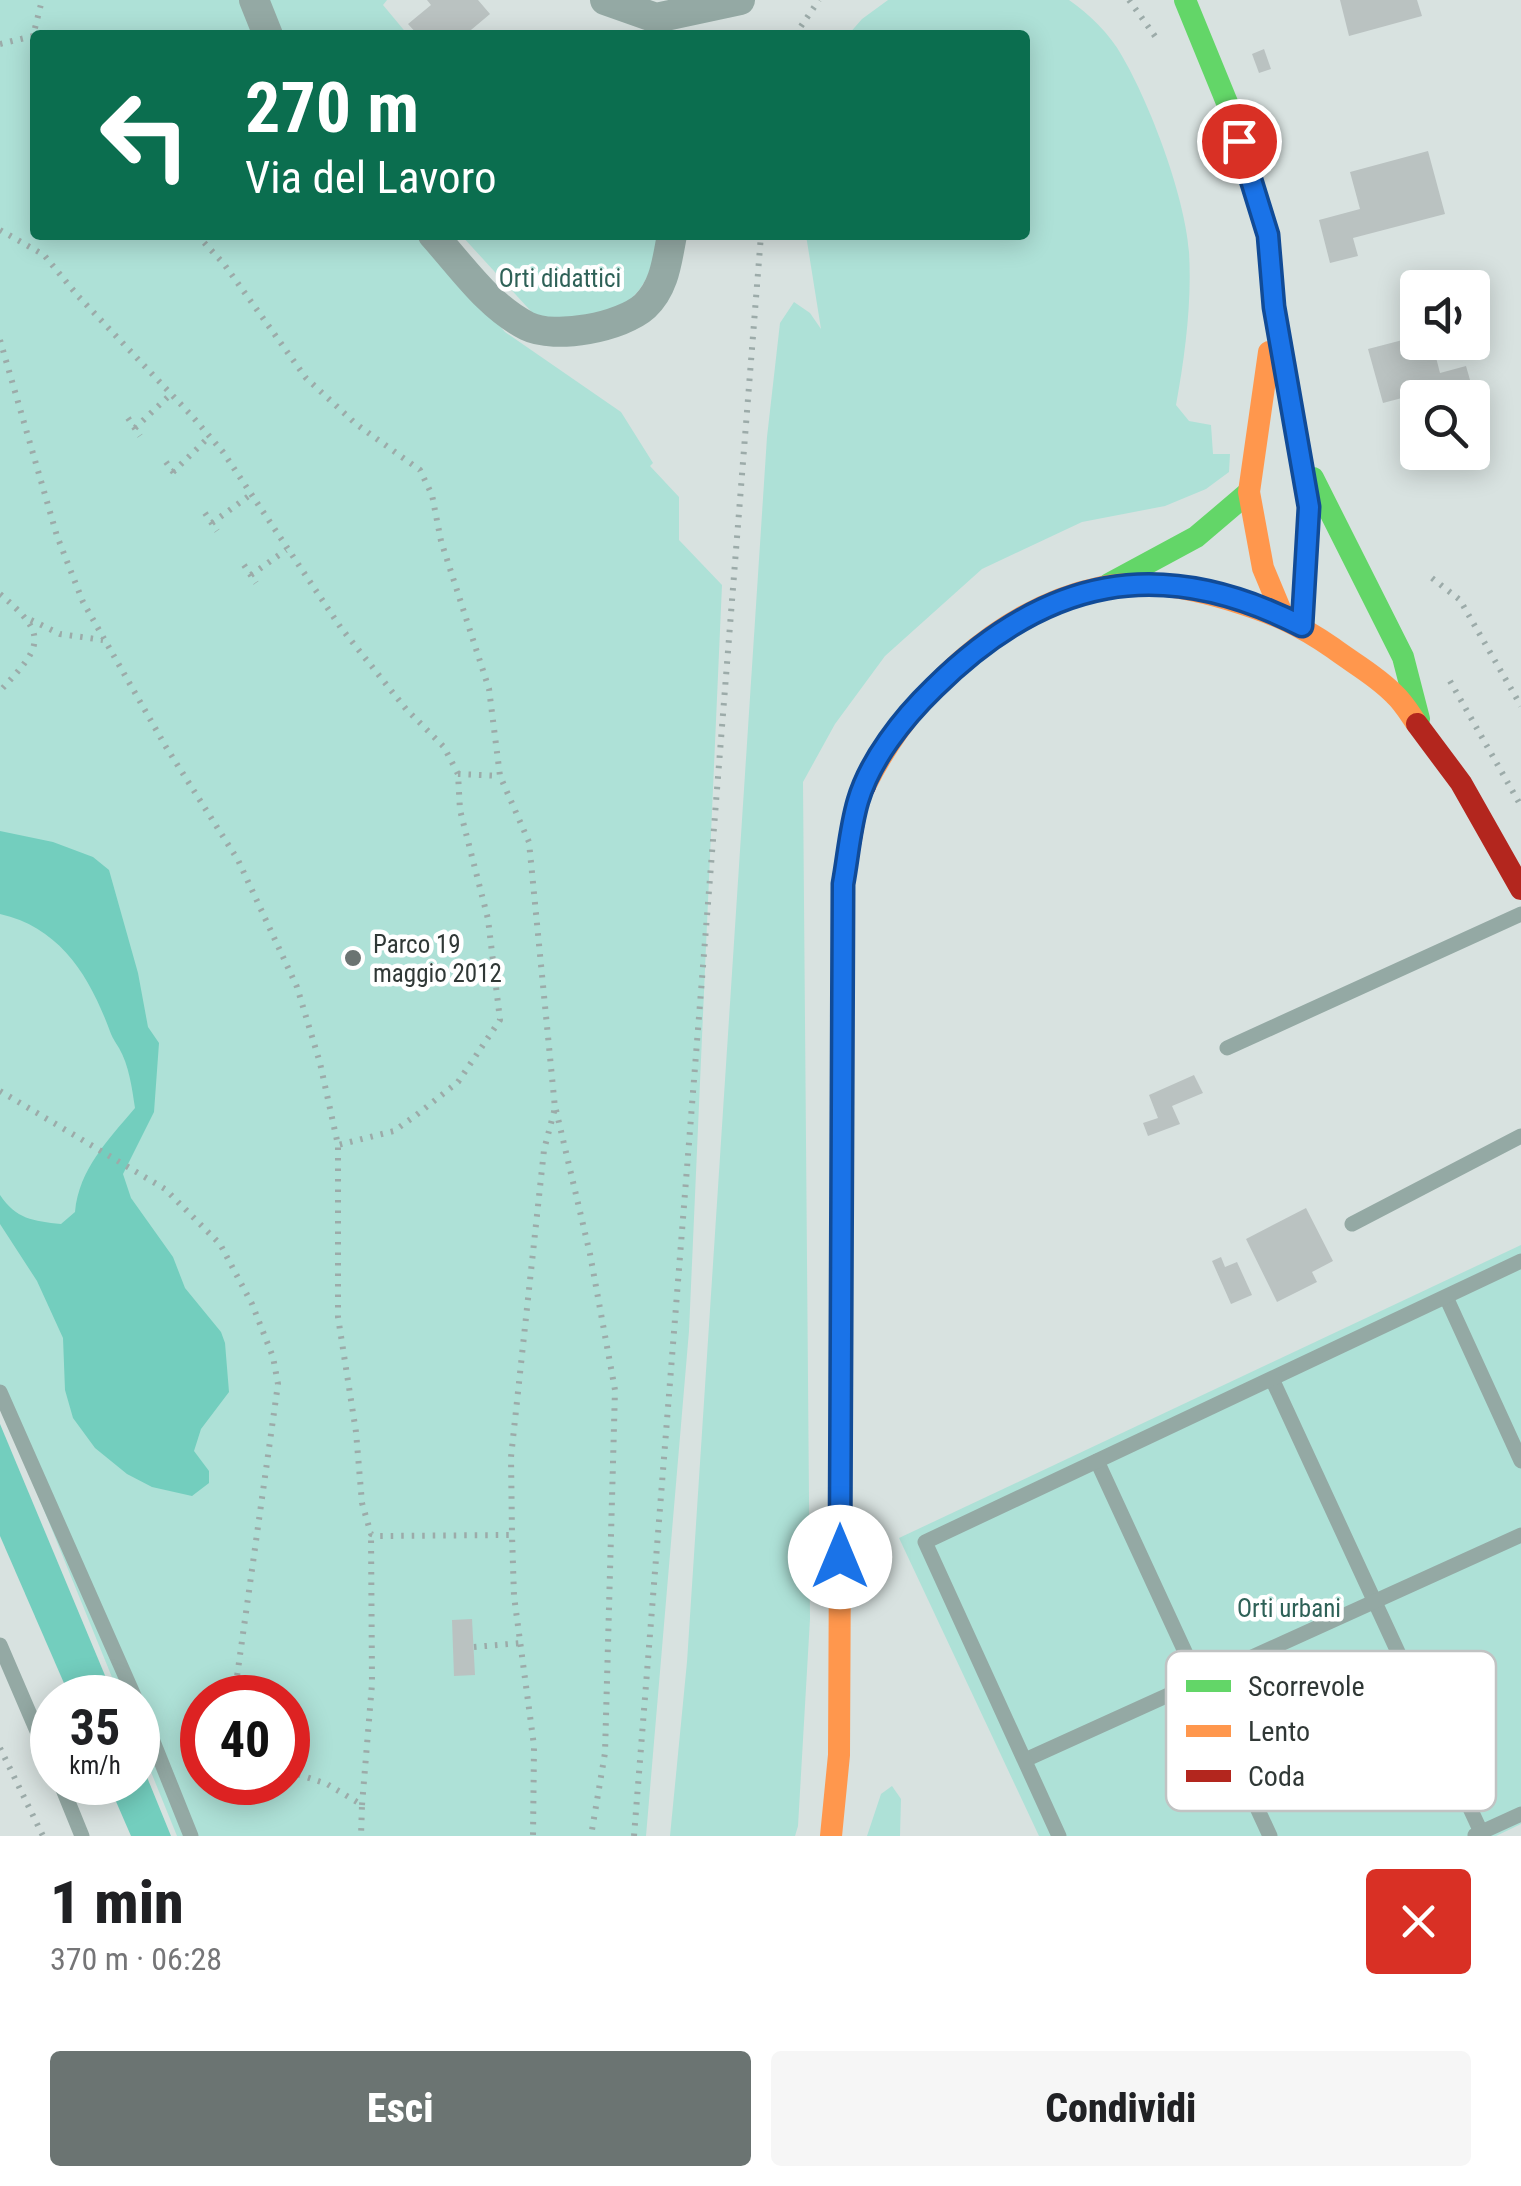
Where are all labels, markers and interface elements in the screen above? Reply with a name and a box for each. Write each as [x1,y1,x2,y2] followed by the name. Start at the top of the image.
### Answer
[245,67,419,149] text: 270 m
[80,70,210,200] icon: left
[1197,99,1282,184] pin
[1212,114,1267,169] icon: arrive
[245,151,497,204] text: Via del Lavoro
[499,264,621,293] park label: Orti didattici
[1400,270,1490,470] map controls
[1400,270,1490,360] button: sound
[1400,380,1490,470] button: search
[373,930,502,988] place label: Parco 19 maggio 2012
[342,947,364,969] marker: Parco 19 maggio 2012
[788,1505,892,1609] position arrow
[1237,1594,1341,1623] park label: Orti urbani
[1166,1651,1496,1811] legend
[1248,1670,1365,1703] text: Scorrevole
[180,1675,310,1805] speed limit sign: 40
[70,1699,120,1757] text: 35
[1248,1715,1310,1748] text: Lento
[69,1751,121,1780] text: km/h
[1248,1760,1305,1793] text: Coda
[50,1867,184,1938] text: 1 min
[1366,1869,1471,1974] button: close
[50,1940,222,1978] text: 370 m · 06:28
[50,2051,751,2166] button: Esci
[771,2051,1471,2166] button: Condividi

